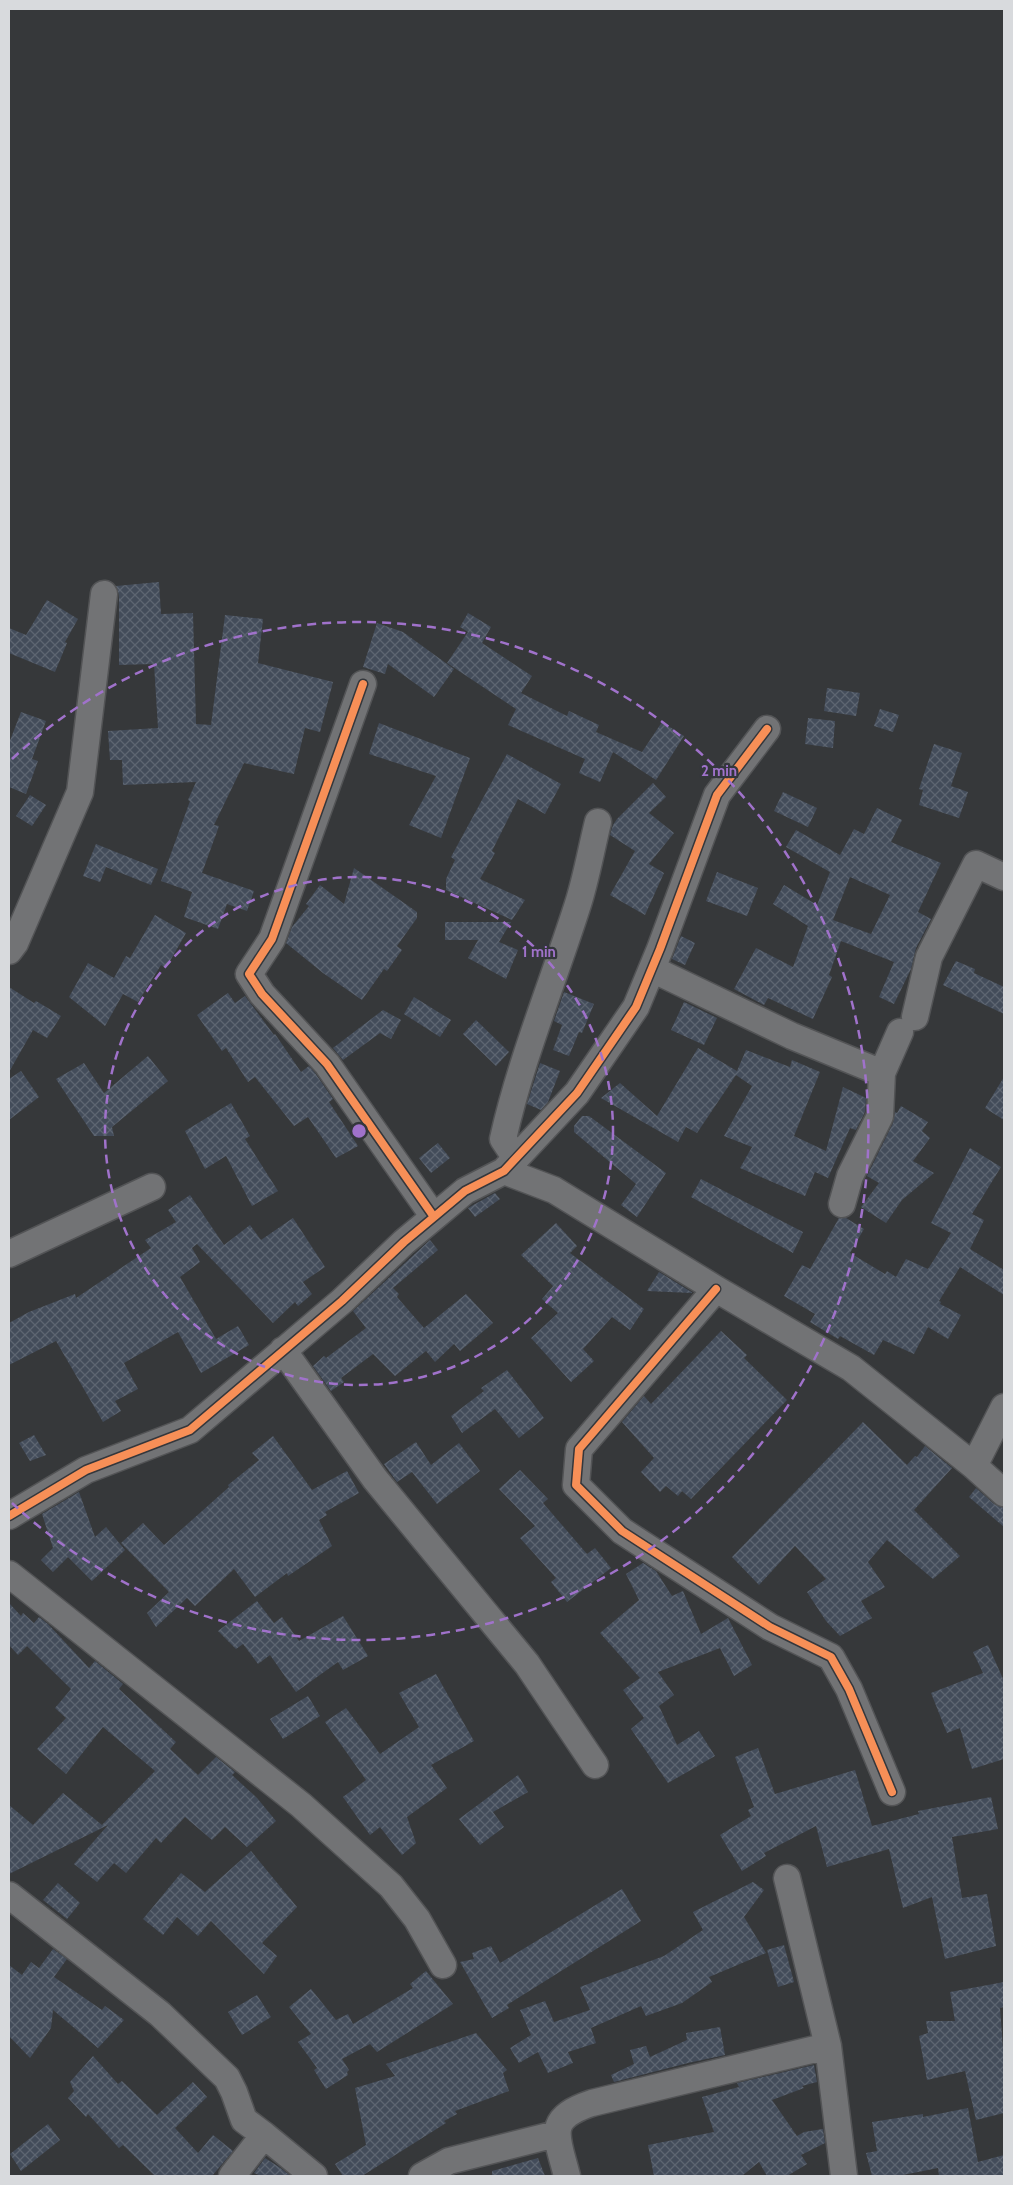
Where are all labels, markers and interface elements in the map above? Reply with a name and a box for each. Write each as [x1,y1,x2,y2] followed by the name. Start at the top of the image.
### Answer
[701,762,737,780] text: 2 min
[522,943,556,961] text: 1 min
[350,1122,368,1140] centre of rings

